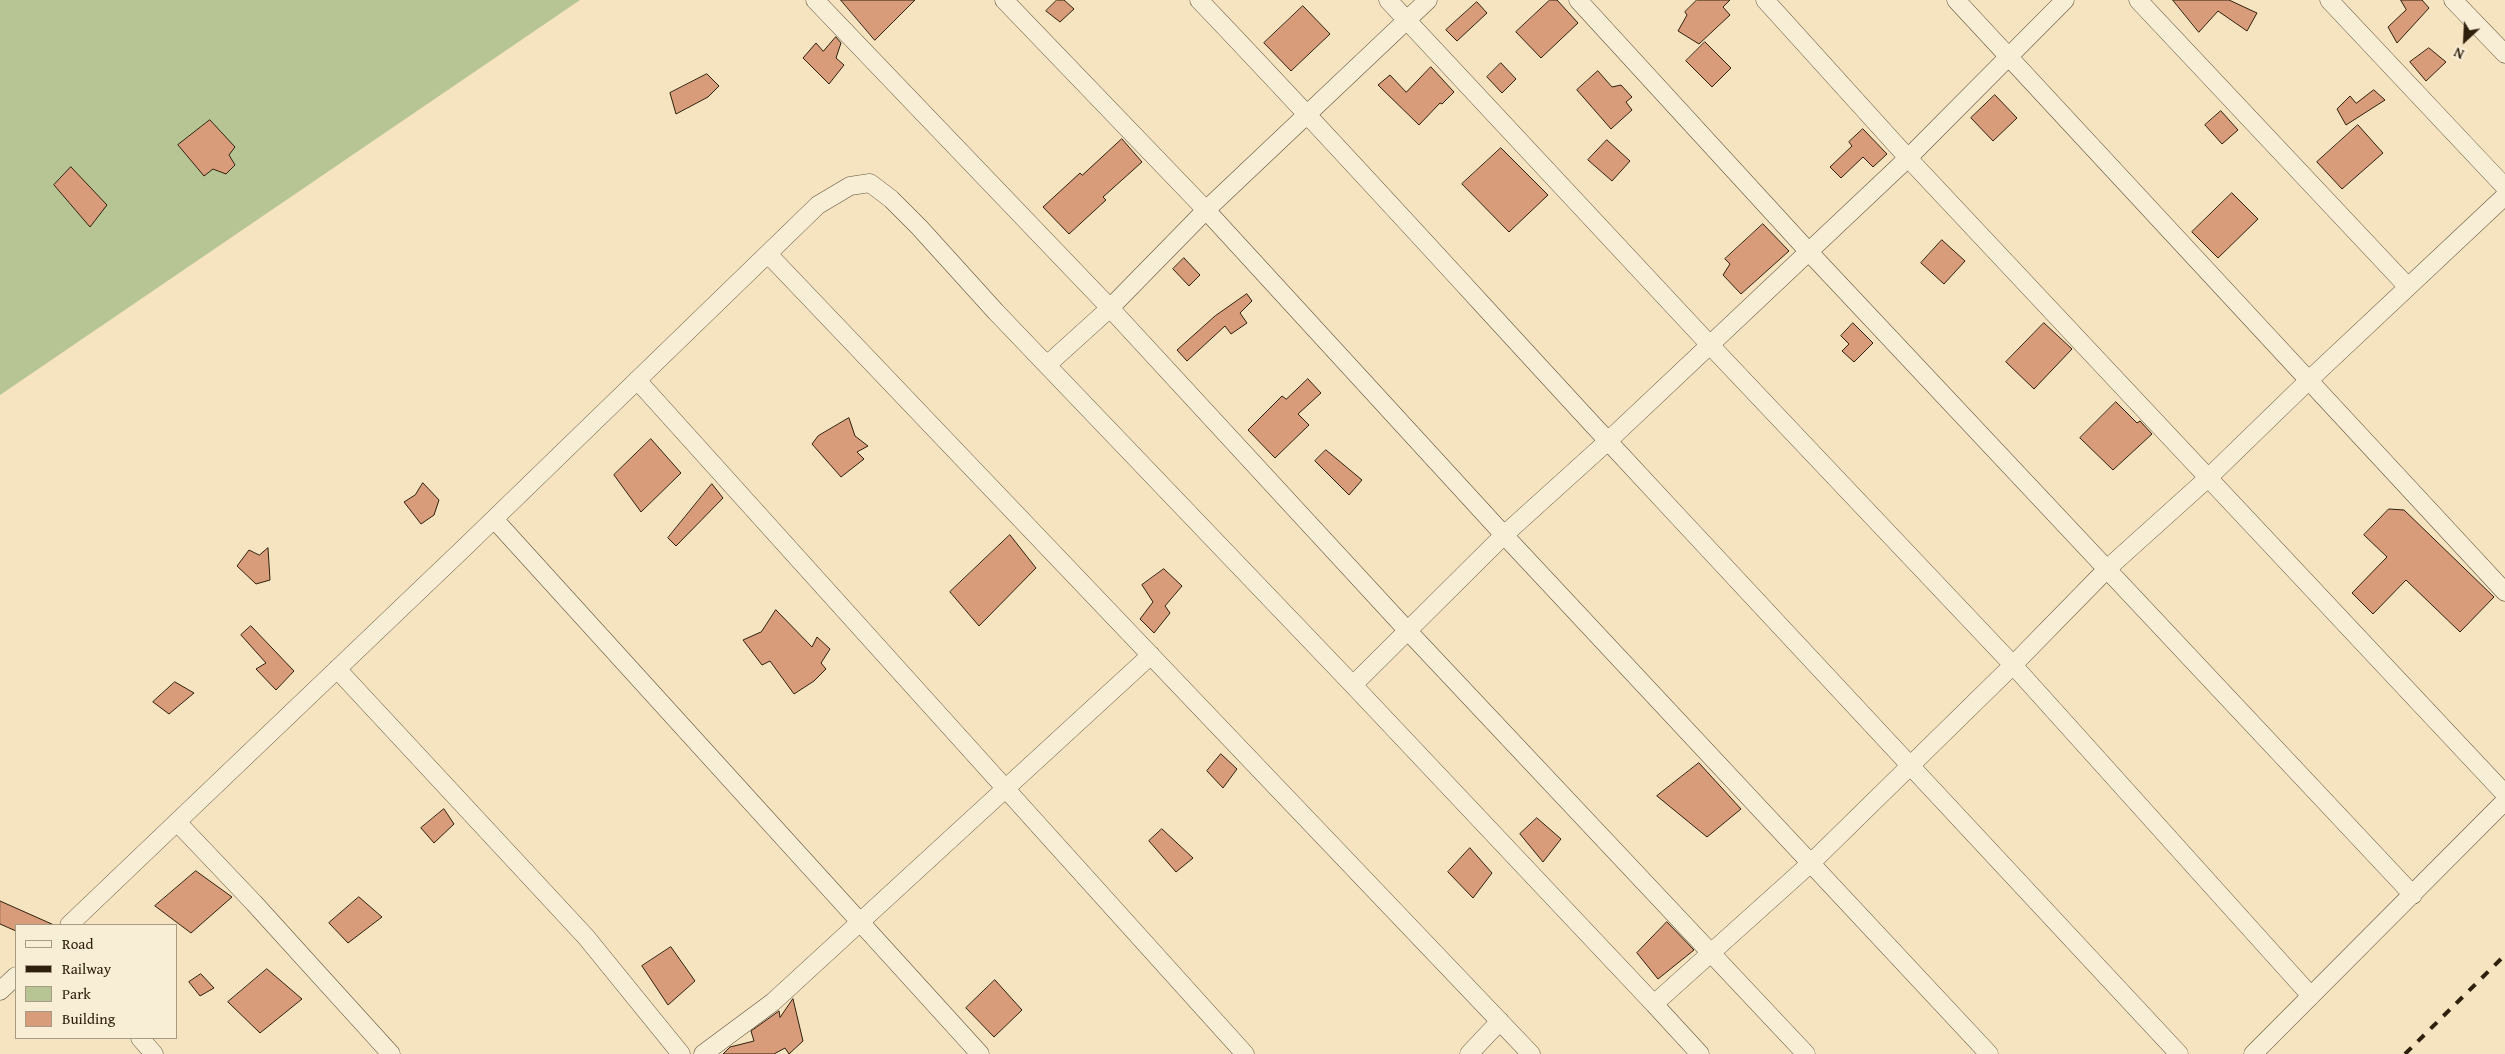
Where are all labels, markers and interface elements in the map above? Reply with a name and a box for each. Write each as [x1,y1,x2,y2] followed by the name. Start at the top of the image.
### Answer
[2440,15,2490,65] north arrow
[2450,43,2467,65] text: N
[15,924,178,1039] legend
[62,933,93,954] text: Road
[62,958,111,979] text: Railway
[62,983,91,1004] text: Park
[62,1008,115,1029] text: Building

